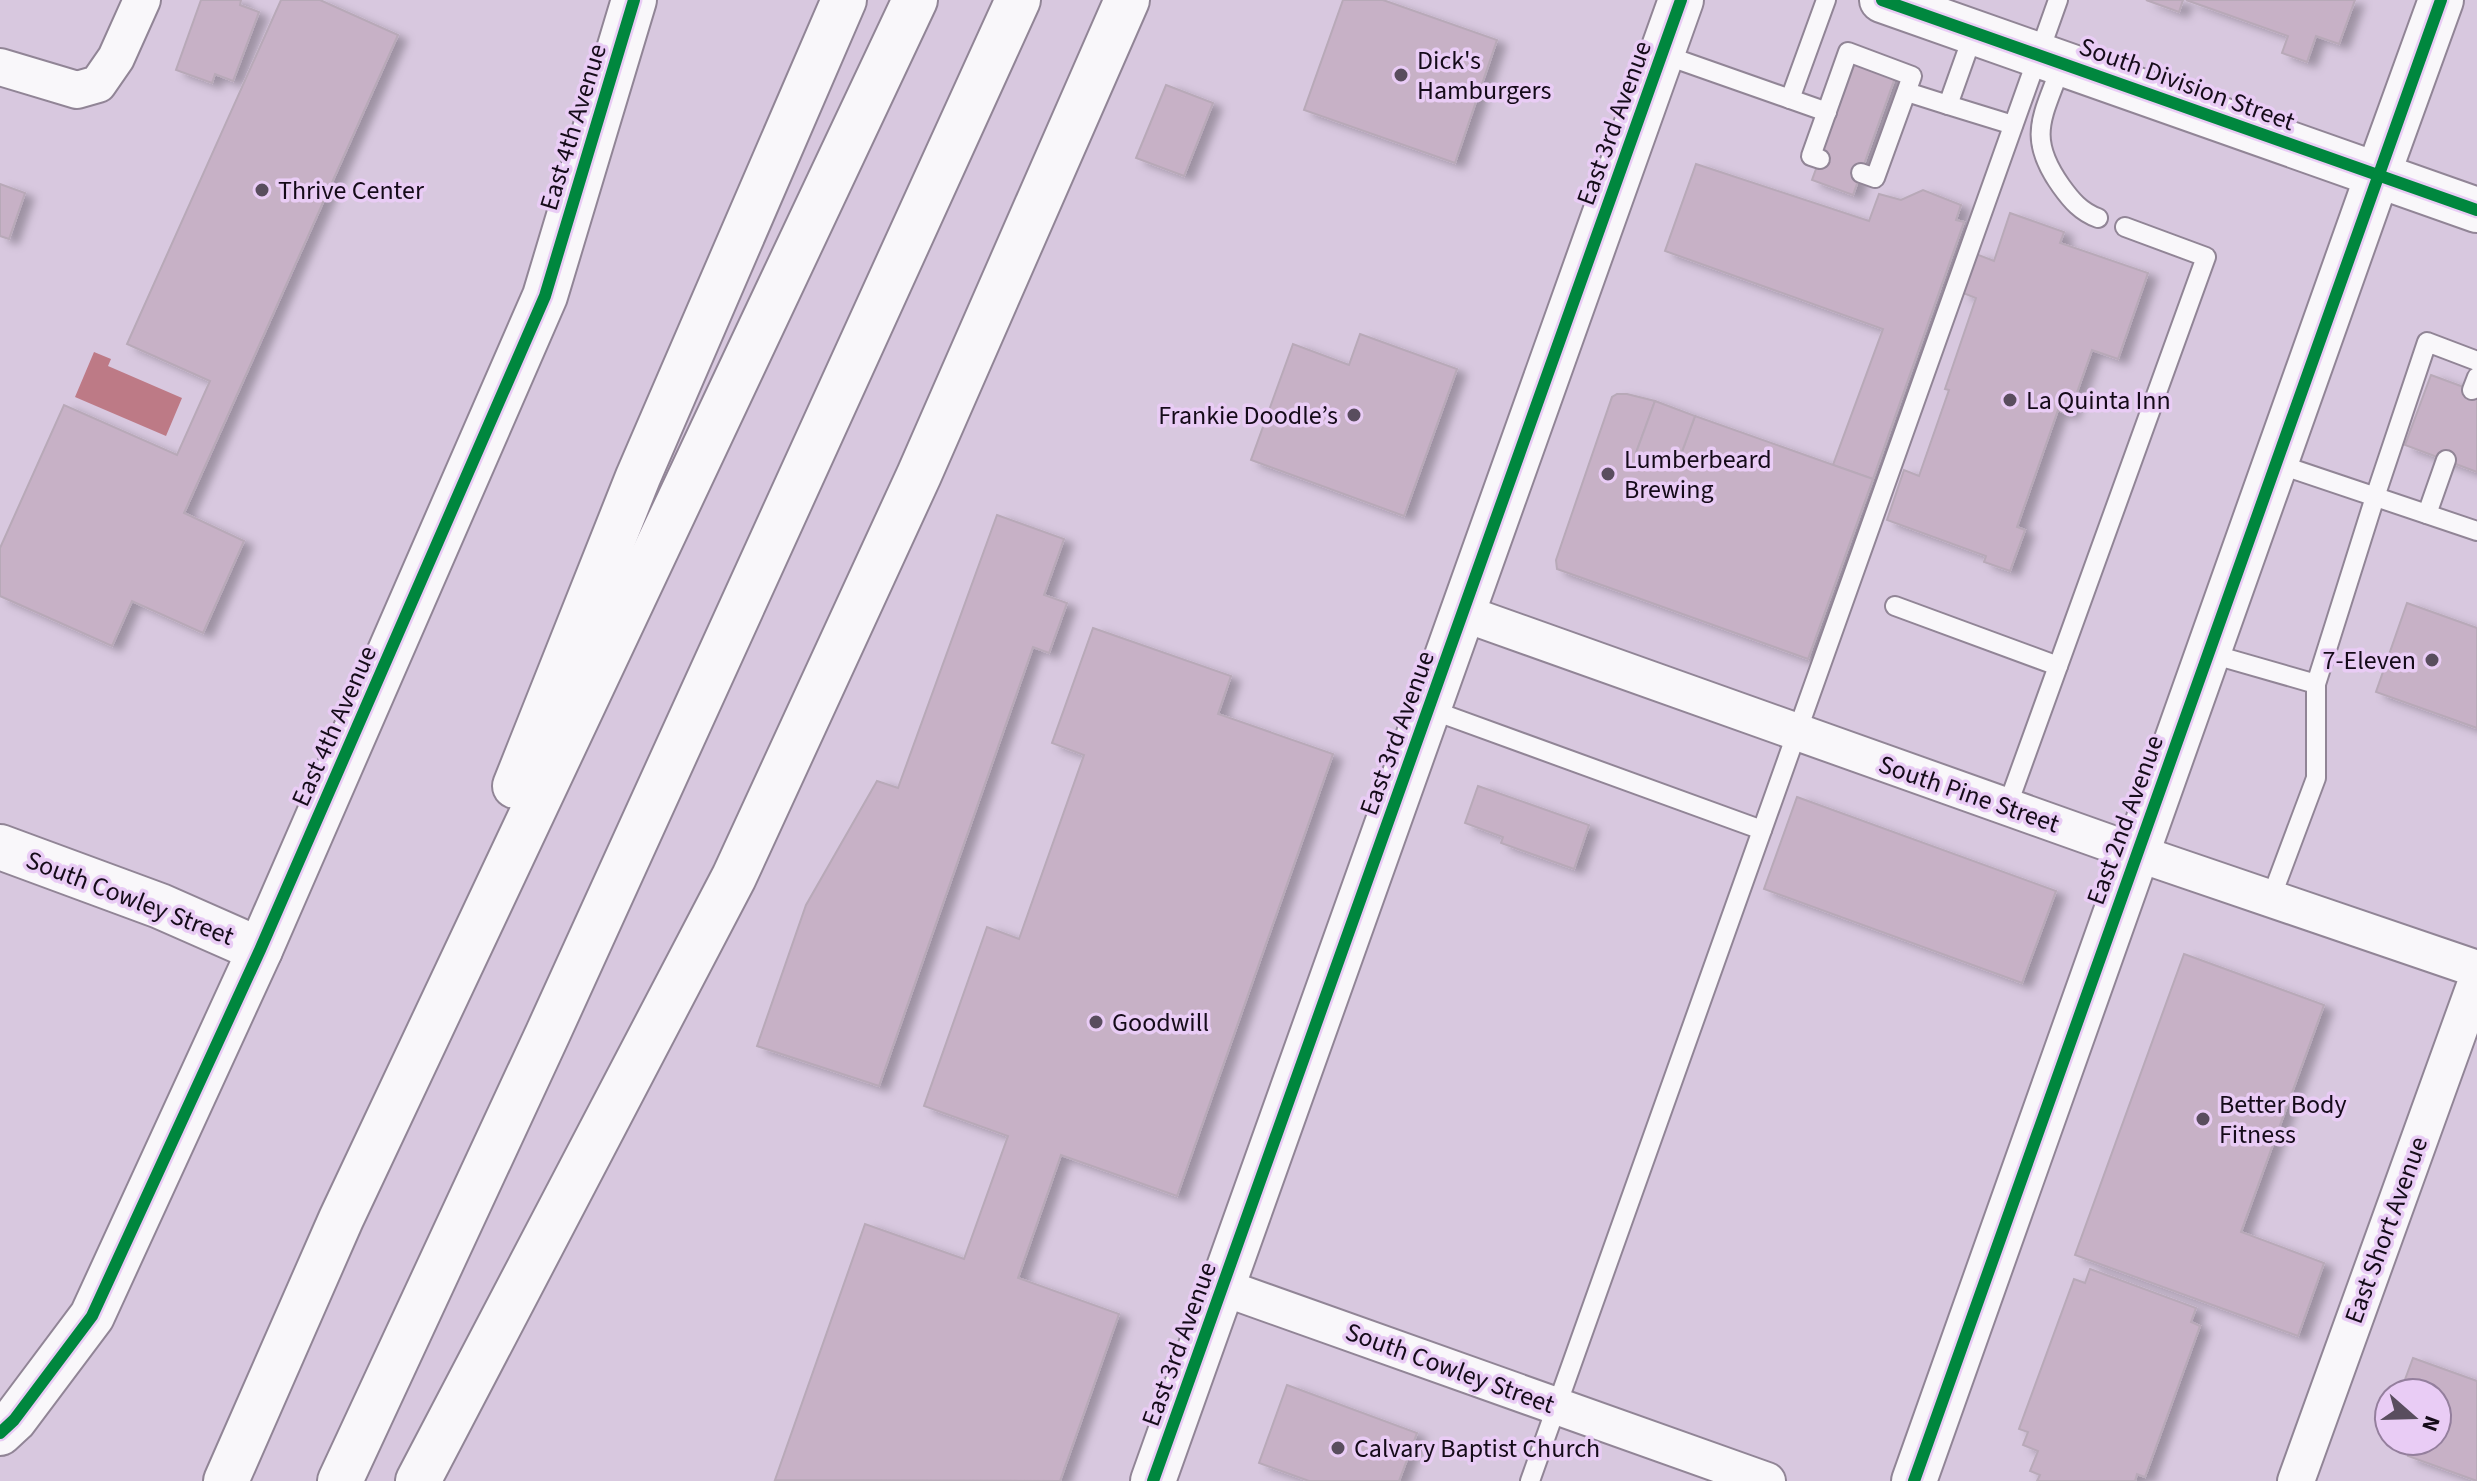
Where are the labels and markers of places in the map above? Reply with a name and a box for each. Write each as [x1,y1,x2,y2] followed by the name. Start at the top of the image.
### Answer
[1417,42,1551,109] place label: Dick's Hamburgers
[1392,66,1410,84] marker: Dick's Hamburgers
[278,172,425,209] place label: Thrive Center
[253,181,271,199] marker: Thrive Center
[2026,382,2171,419] place label: La Quinta Inn
[2001,391,2019,409] marker: La Quinta Inn
[1158,397,1338,434] place label: Frankie Doodle’s
[1345,406,1363,424] marker: Frankie Doodle’s
[1624,441,1772,508] place label: Lumberbeard Brewing
[1599,465,1617,483] marker: Lumberbeard Brewing
[2322,642,2416,679] place label: 7-Eleven
[2423,651,2441,669] marker: 7-Eleven
[1112,1004,1209,1041] place label: Goodwill
[1087,1013,1105,1031] marker: Goodwill
[2219,1086,2347,1153] place label: Better Body Fitness
[2194,1110,2212,1128] marker: Better Body Fitness
[1354,1430,1600,1467] place label: Calvary Baptist Church
[1329,1439,1347,1457] marker: Calvary Baptist Church

